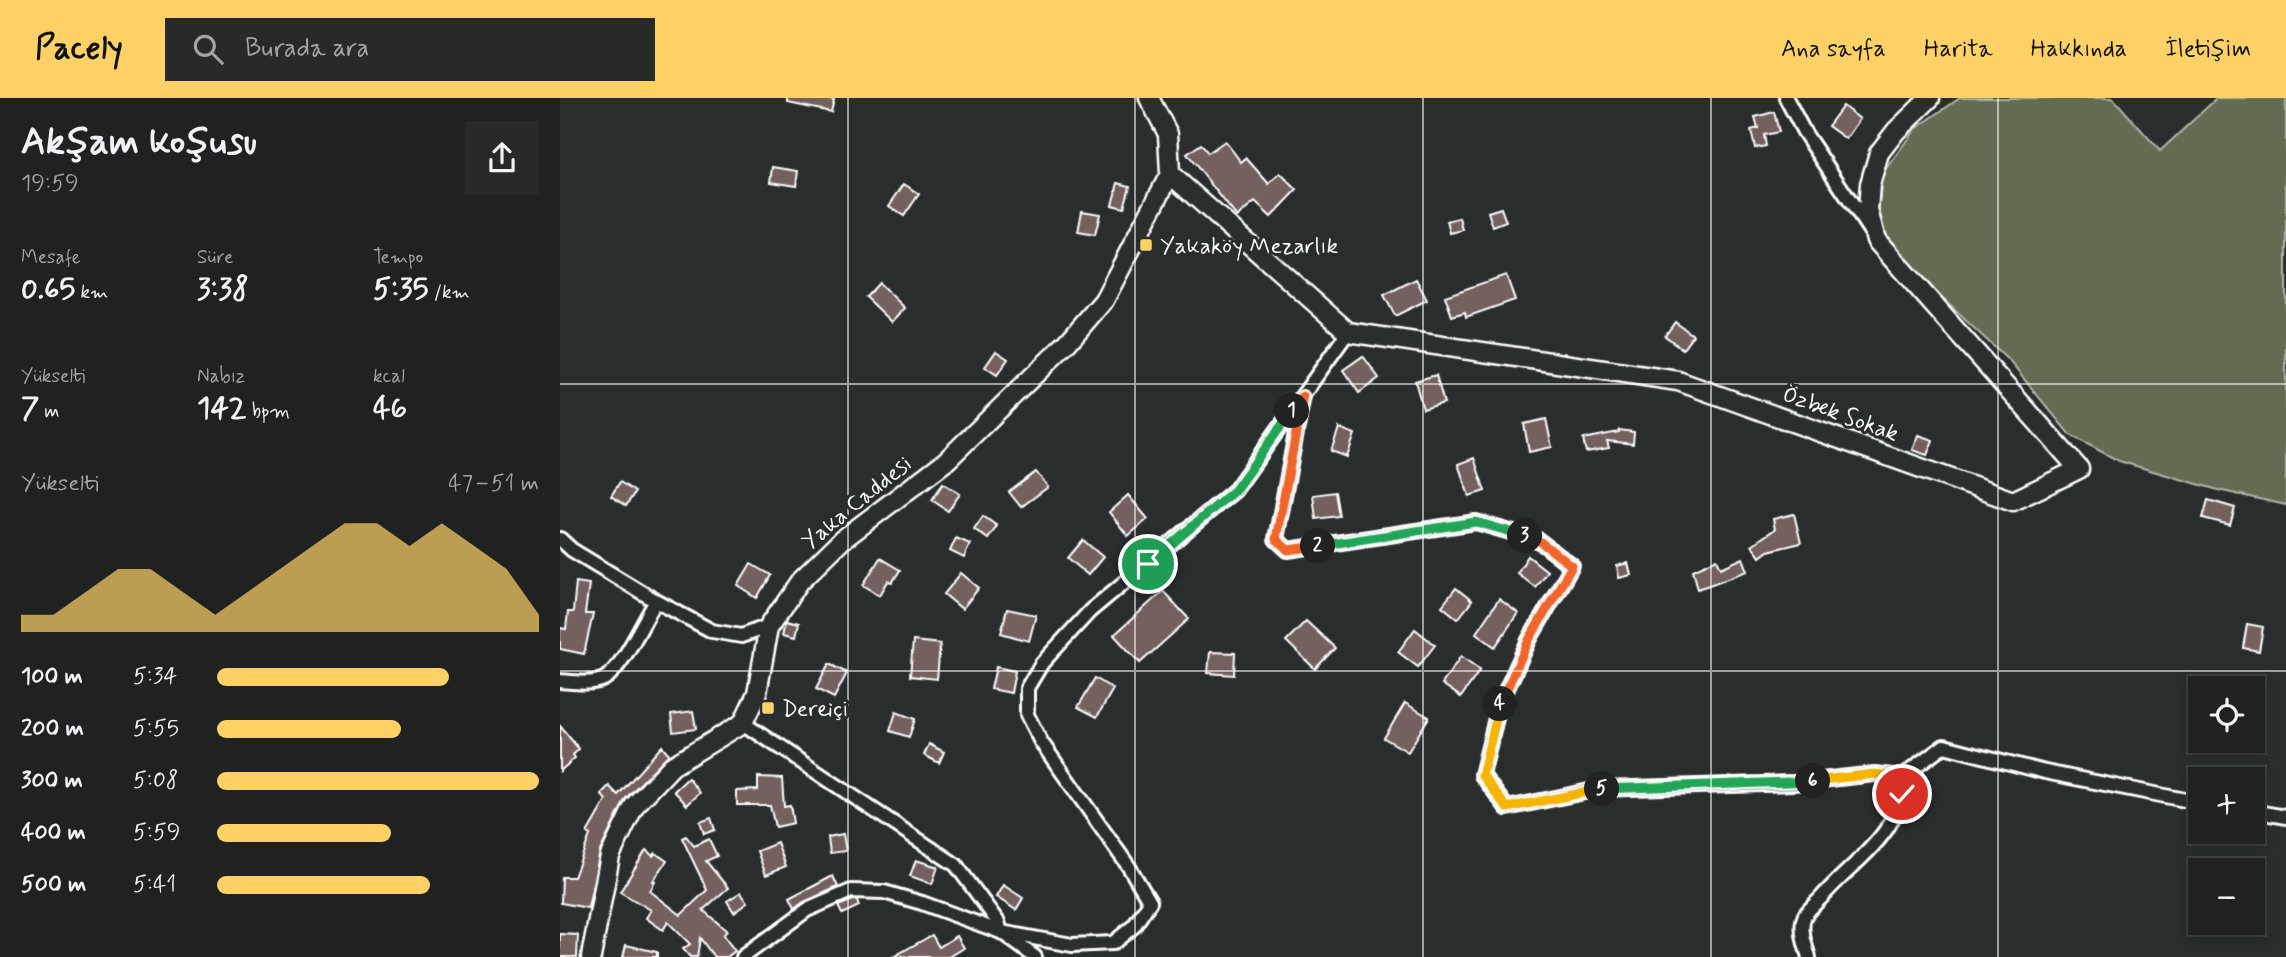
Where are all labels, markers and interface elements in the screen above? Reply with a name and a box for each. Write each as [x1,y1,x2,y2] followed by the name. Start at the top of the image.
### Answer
[165,18,655,81] search box
[35,27,123,71] text: Pacely
[189,30,227,68] icon: search
[245,32,369,66] text: Burada ara
[1781,34,1886,65] text: Ana sayfa
[1924,34,1993,65] text: Harita
[2031,34,2127,65] text: Hakkında
[2165,34,2251,65] text: İletişim
[21,118,257,167] text: Akşam koşusu
[465,121,539,195] button: share
[21,169,79,199] text: 19:59
[1160,232,1338,262] place label: Yakaköy Mezarlık
[1138,237,1154,253] marker: Yakaköy Mezarlık
[21,245,81,270] text: Mesafe
[197,245,233,270] text: Süre
[373,245,423,270] text: Tempo
[21,270,75,309] text: 0.65
[197,270,249,309] text: 3:38
[373,270,429,309] text: 5:35
[75,280,108,305] text: km
[429,280,470,305] text: /km
[21,364,85,389] text: Yükselti
[197,364,245,389] text: Nabız
[373,364,405,389] text: kcal
[1778,380,1902,450] street label: Özbek Sokak
[21,389,39,428] text: 7
[197,389,247,428] text: 142
[373,389,407,428] text: 46
[1274,394,1310,428] pin: 1
[1287,398,1296,423] text: 1
[39,399,59,424] text: m
[247,399,290,424] text: bpm
[796,450,919,557] street label: Yaka Caddesi
[21,469,99,499] text: Yükselti
[448,469,539,499] text: 47–51 m
[1508,518,1542,554] pin: 3
[1520,523,1529,548] text: 3
[1300,528,1336,564] pin: 2
[1313,533,1322,558] text: 2
[1118,534,1178,594] pin
[1129,545,1167,583] icon: arrive
[21,662,83,692] text: 100 m
[133,662,177,692] text: 5:34
[2188,676,2265,935] map controls
[2188,676,2265,753] button: locate
[1482,686,1518,722] pin: 4
[1494,691,1505,716] text: 4
[782,695,849,725] place label: Dereiçi
[760,700,776,716] marker: Dereiçi
[21,714,84,744] text: 200 m
[133,714,179,744] text: 5:55
[1796,764,1830,798] pin: 6
[1872,764,1932,824] pin
[21,766,83,796] text: 300 m
[133,766,178,796] text: 5:08
[2188,767,2265,844] button: +
[1808,768,1817,793] text: 6
[1584,772,1620,806] pin: 5
[1883,775,1921,813] icon: check
[1596,776,1607,801] text: 5
[21,818,86,848] text: 400 m
[133,818,180,848] text: 5:59
[2188,858,2265,935] button: −
[21,870,86,900] text: 500 m
[133,870,176,900] text: 5:41

